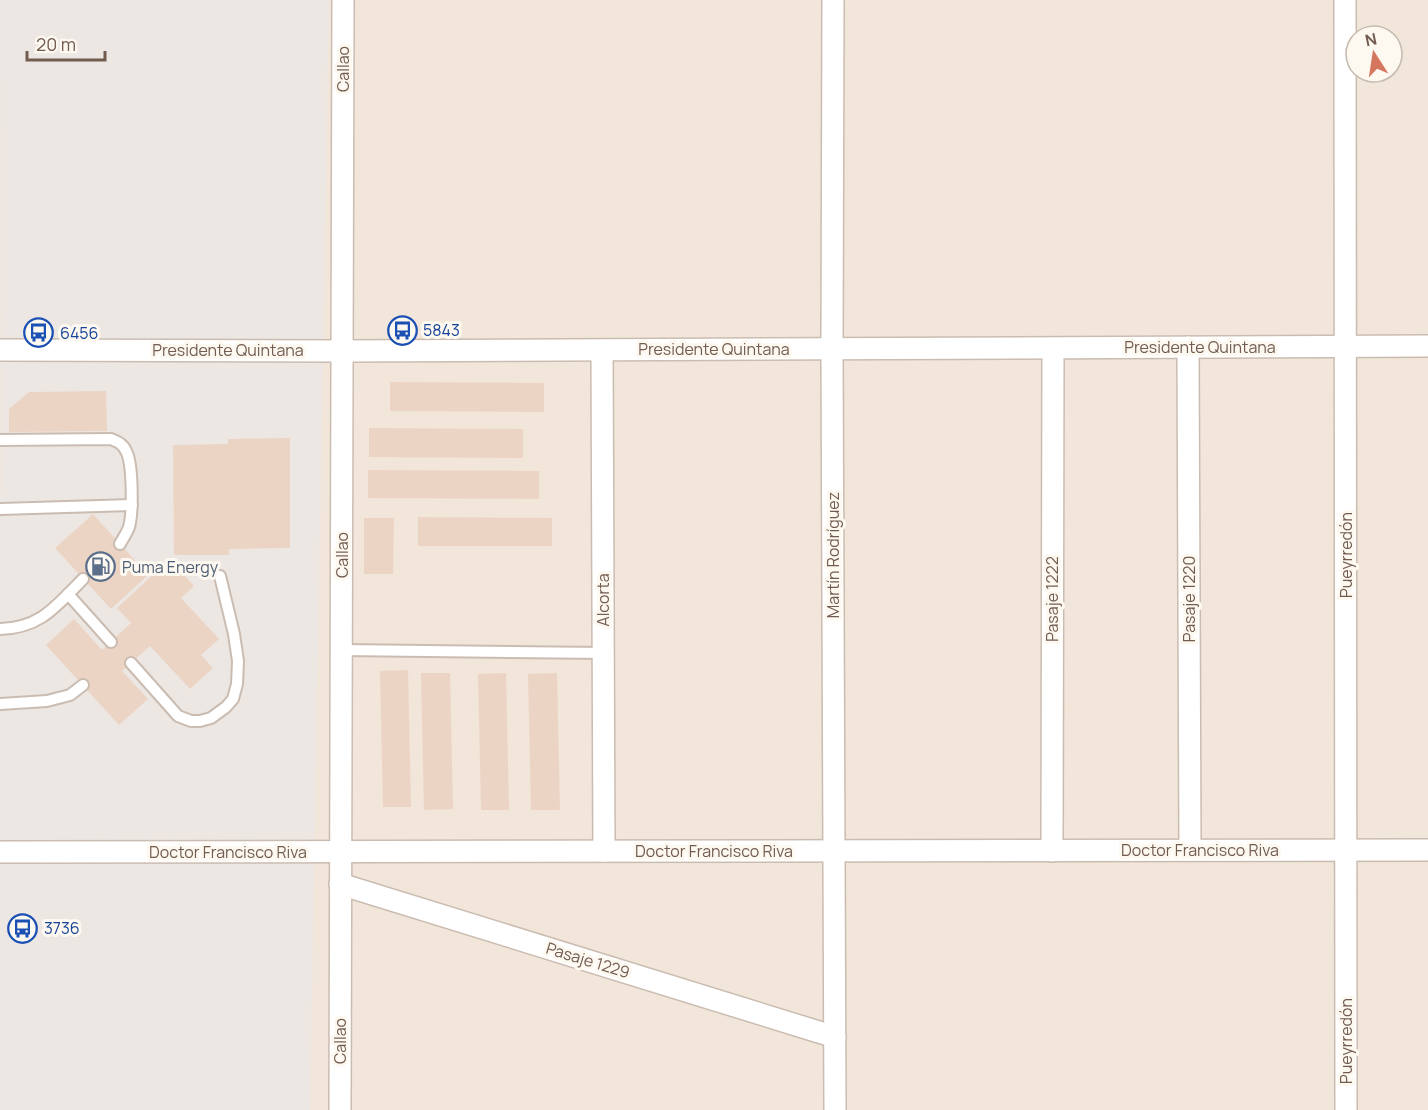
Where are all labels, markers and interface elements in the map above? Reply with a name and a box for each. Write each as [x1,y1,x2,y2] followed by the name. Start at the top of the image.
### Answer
[27,24,105,62] scale bar
[1344,24,1404,84] north arrow
[1363,27,1379,51] text: N
[36,32,76,56] text: 20 m
[332,46,354,92] street label: Callao
[386,314,418,346] bus stop icon: 5843
[23,317,55,349] bus stop icon: 6456
[423,319,460,341] place label: 5843
[60,322,99,344] place label: 6456
[1124,336,1276,358] street label: Presidente Quintana
[638,338,790,360] street label: Presidente Quintana
[152,339,304,361] street label: Presidente Quintana
[822,492,844,618] street label: Martín Rodríguez
[1335,512,1357,598] street label: Pueyrredón
[331,532,353,578] street label: Callao
[85,551,117,583] fuel station icon: Puma Energy
[122,556,219,578] place label: Puma Energy
[1041,556,1063,642] street label: Pasaje 1222
[1178,556,1200,642] street label: Pasaje 1220
[592,573,614,627] street label: Alcorta
[1121,839,1279,861] street label: Doctor Francisco Riva
[635,840,793,862] street label: Doctor Francisco Riva
[149,841,307,863] street label: Doctor Francisco Riva
[7,912,39,944] bus stop icon: 3736
[44,917,80,939] place label: 3736
[543,937,633,983] street label: Pasaje 1229
[1335,998,1357,1084] street label: Pueyrredón
[329,1018,351,1064] street label: Callao

